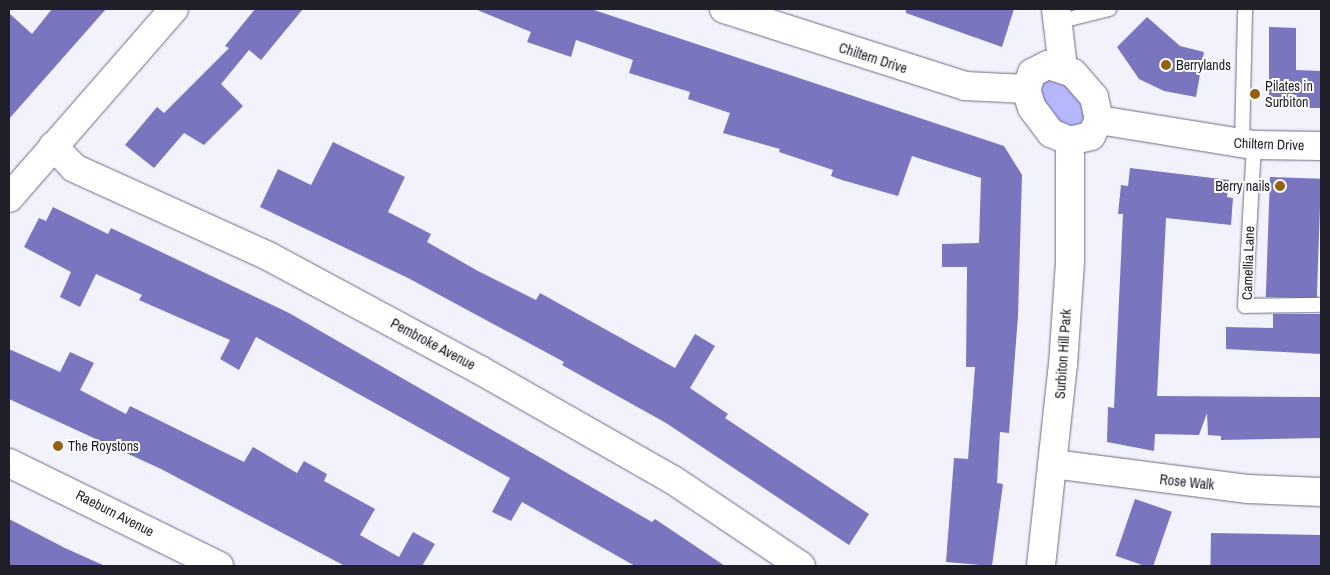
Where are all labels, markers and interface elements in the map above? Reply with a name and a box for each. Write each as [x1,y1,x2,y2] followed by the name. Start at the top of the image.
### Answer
[837,39,909,77] street label: Chiltern Drive
[1176,57,1231,73] place label: Berrylands
[1160,59,1172,71] marker: Berrylands
[1265,78,1313,110] place label: Pilates in Surbiton
[1249,88,1261,100] marker: Pilates in Surbiton
[1233,134,1305,154] street label: Chiltern Drive
[1215,178,1270,194] place label: Berry nails
[1274,180,1286,192] marker: Berry nails
[1238,226,1258,300] street label: Camellia Lane
[1051,309,1075,399] street label: Surbiton Hill Park
[387,314,479,374] street label: Pembroke Avenue
[68,438,139,454] place label: The Roystons
[52,440,64,452] marker: The Roystons
[1159,471,1215,493] street label: Rose Walk
[73,486,157,540] street label: Raeburn Avenue

